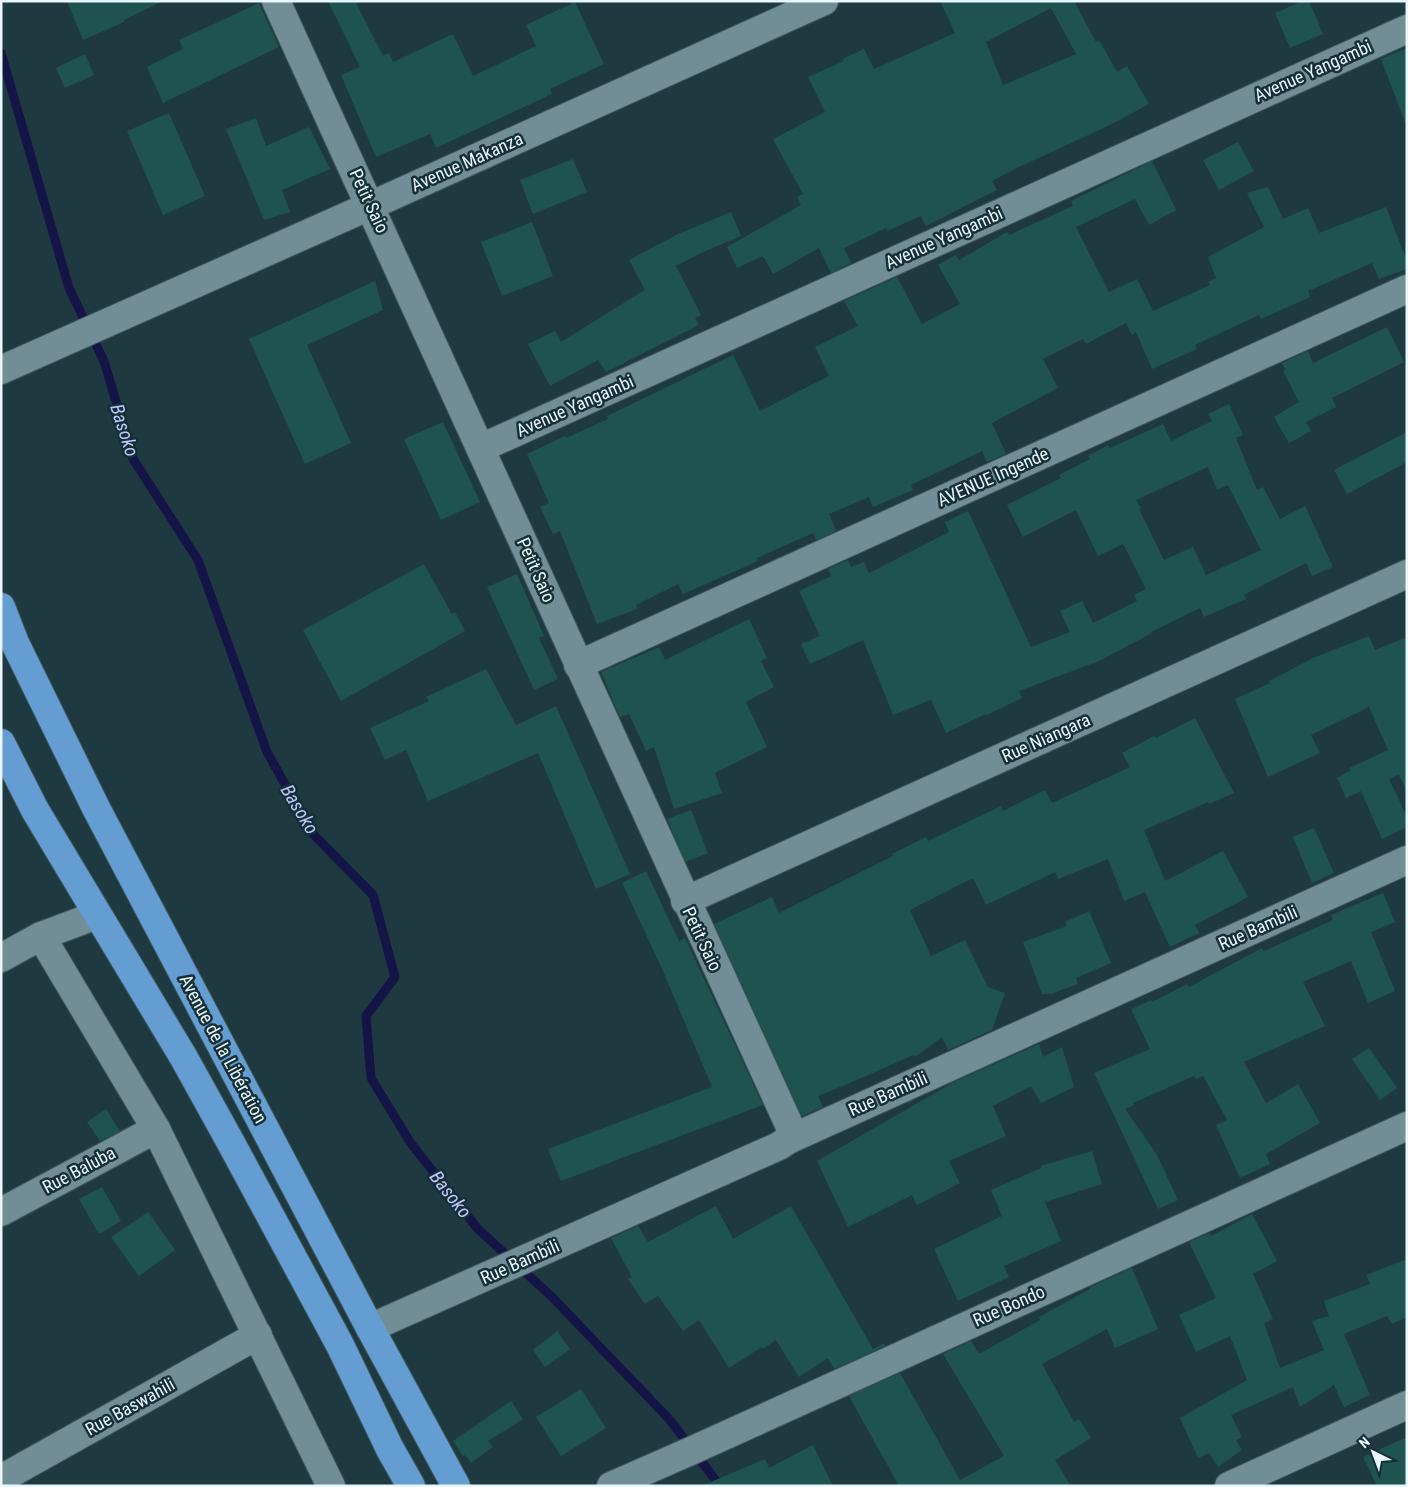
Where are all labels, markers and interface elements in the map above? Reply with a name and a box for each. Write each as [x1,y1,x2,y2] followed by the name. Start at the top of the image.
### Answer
[1251,35,1375,106] street label: Avenue Yangambi
[408,128,526,196] street label: Avenue Makanza
[345,165,393,236] street label: Petit Saio
[882,202,1006,273] street label: Avenue Yangambi
[513,370,637,441] street label: Avenue Yangambi
[105,401,144,459] water label: Basoko
[934,443,1052,510] street label: AVENUE Ingende
[513,534,560,605] street label: Petit Saio
[998,709,1093,766] street label: Rue Niangara
[276,780,323,838] water label: Basoko
[1215,901,1300,954] street label: Rue Bambili
[678,903,726,974] street label: Petit Saio
[175,971,272,1127] street label: Avenue de la Libération
[845,1067,930,1120] street label: Rue Bambili
[39,1142,119,1198] street label: Rue Baluba
[425,1166,476,1223] water label: Basoko
[477,1235,562,1288] street label: Rue Bambili
[970,1280,1048,1331] street label: Rue Bondo
[81,1373,178,1440] street label: Rue Baswahili
[1348,1427,1398,1477] north arrow
[1356,1434,1373,1451] text: N

